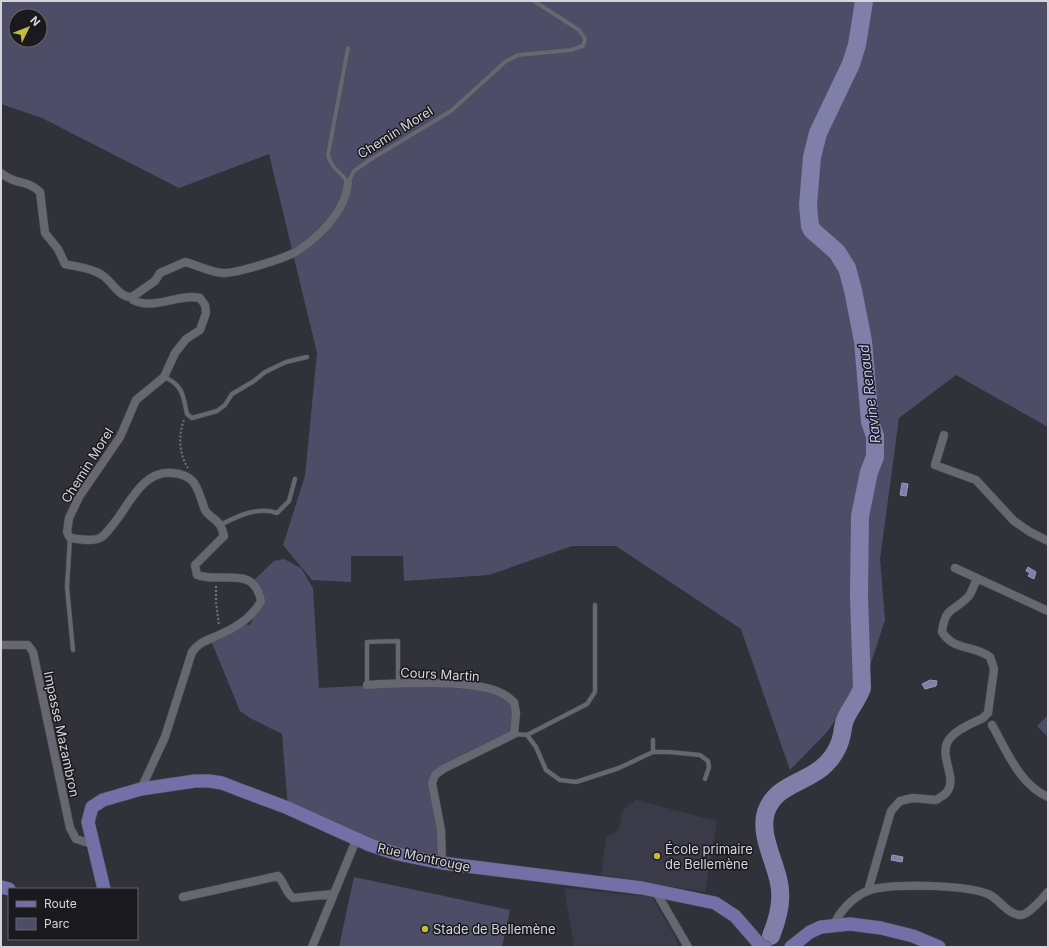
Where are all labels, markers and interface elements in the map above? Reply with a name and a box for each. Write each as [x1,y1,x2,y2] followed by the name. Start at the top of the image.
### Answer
[8,8,48,48] north arrow
[27,13,43,29] text: N
[354,103,436,161] street label: Chemin Morel
[854,343,883,444] water label: Ravine Renaud
[58,424,116,506] street label: Chemin Morel
[400,664,480,684] street label: Cours Martin
[41,670,83,798] street label: Impasse Mazambron
[376,839,472,875] street label: Rue Montrouge
[665,841,753,872] place label: École primaire de Bellemène
[652,851,662,861] marker: École primaire de Bellemène
[8,888,138,940] legend
[44,896,77,911] text: Route
[44,916,70,931] text: Parc
[433,921,556,937] place label: Stade de Bellemène
[420,924,430,934] marker: Stade de Bellemène

